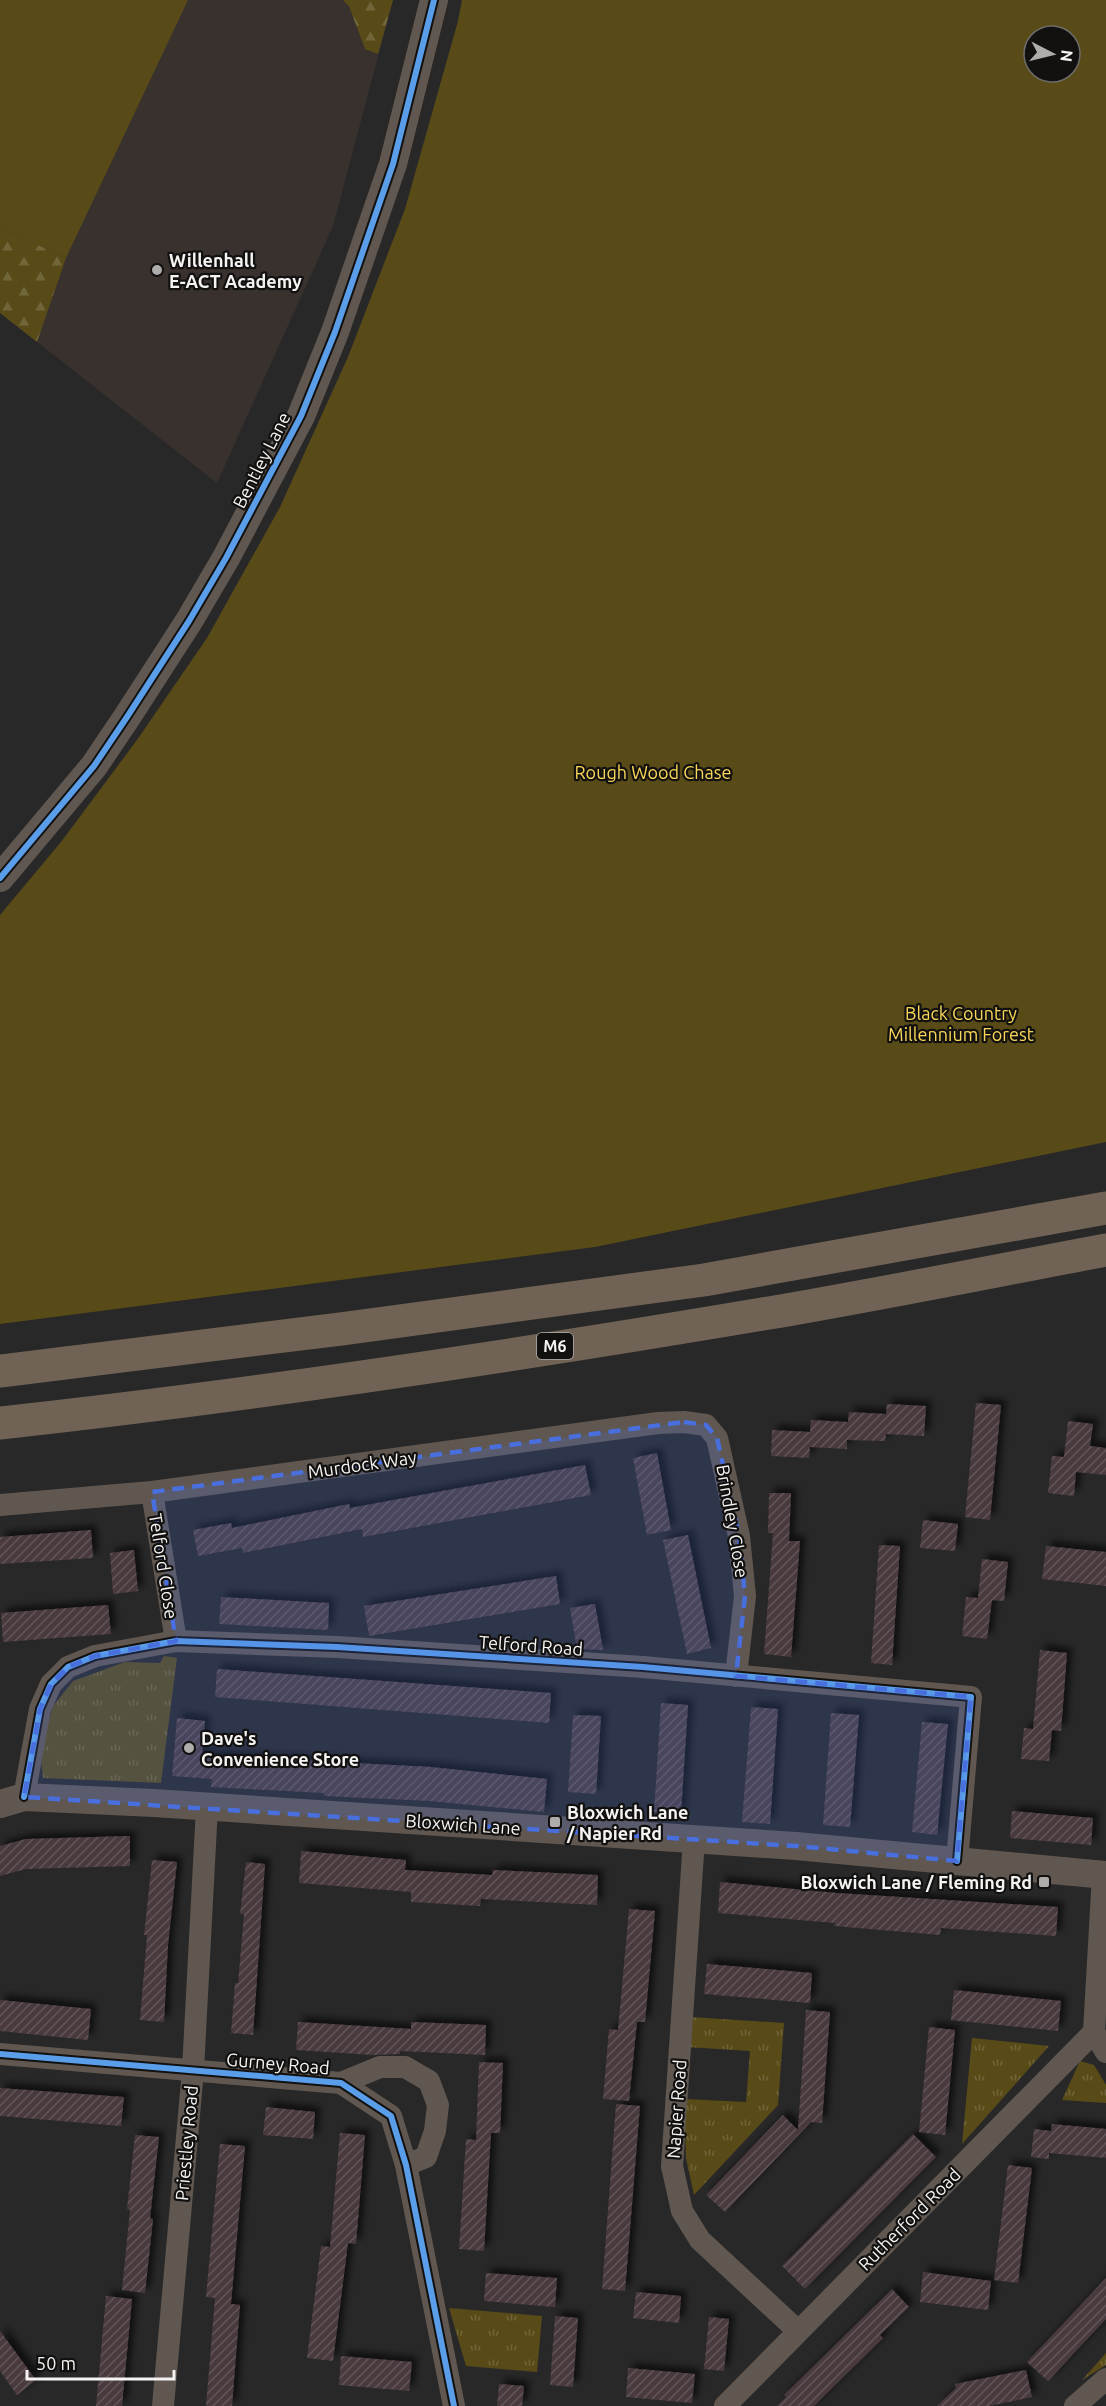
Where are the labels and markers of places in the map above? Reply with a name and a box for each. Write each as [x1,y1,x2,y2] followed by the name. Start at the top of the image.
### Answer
[169,250,302,291] place label: Willenhall E-ACT Academy
[150,263,164,277] marker: Willenhall E-ACT Academy
[201,1728,359,1769] place label: Dave's Convenience Store
[182,1741,196,1755] marker: Dave's Convenience Store
[566,1802,688,1843] place label: Bloxwich Lane / Napier Rd
[548,1815,562,1829] marker: Bloxwich Lane / Napier Rd
[800,1872,1032,1892] place label: Bloxwich Lane / Fleming Rd
[1037,1875,1051,1889] marker: Bloxwich Lane / Fleming Rd

